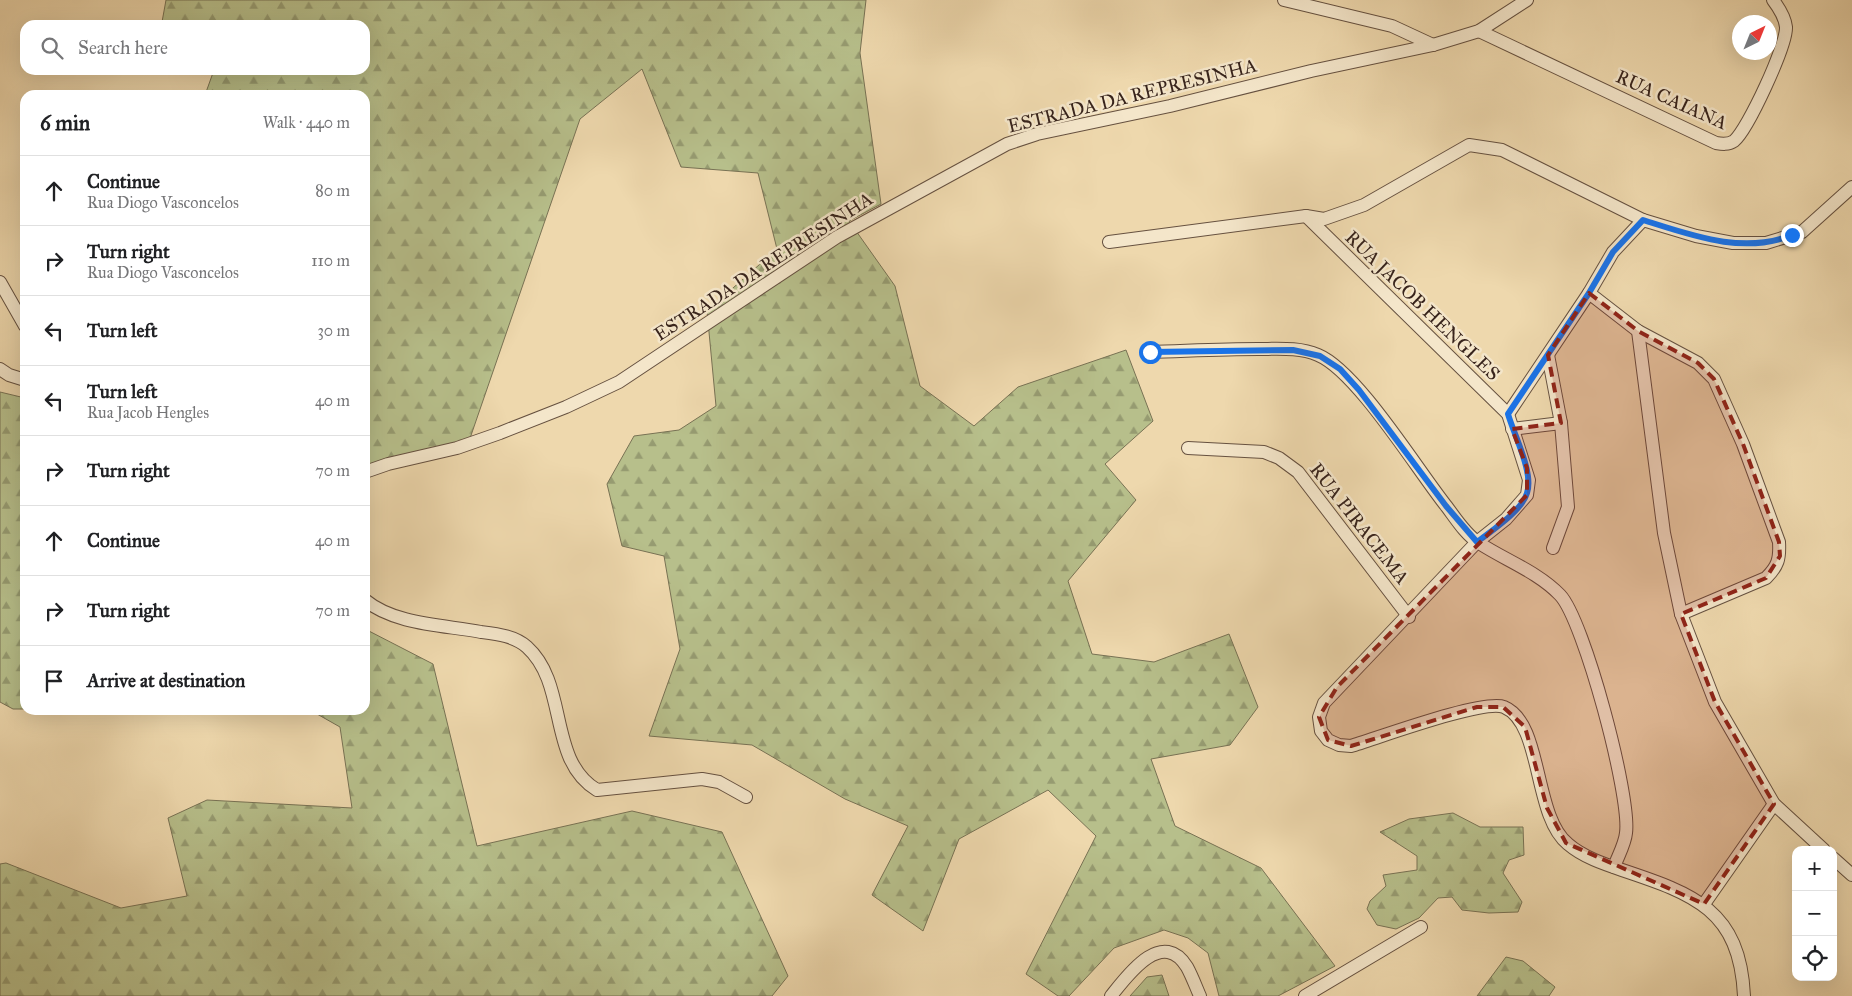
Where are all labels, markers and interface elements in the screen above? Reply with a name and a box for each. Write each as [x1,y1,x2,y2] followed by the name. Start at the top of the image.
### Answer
[1732,15,1777,60] north arrow
[20,20,370,75] search box
[38,34,66,62] icon: search
[78,36,168,59] text: Search here
[1005,53,1259,138] street label: ESTRADA DA REPRESINHA
[1613,65,1731,134] street label: RUA CAIANA
[40,110,90,136] text: 6 min
[263,113,350,132] text: Walk · 440 m
[87,170,160,193] text: Continue
[40,177,68,205] icon: ahead
[315,181,350,200] text: 80 m
[650,187,877,346] street label: ESTRADA DA REPRESINHA
[87,193,239,212] text: Rua Diogo Vasconcelos
[1781,224,1804,247] route end
[1340,225,1505,386] street label: RUA JACOB HENGLES
[87,240,170,263] text: Turn right
[40,247,68,275] icon: right
[311,251,350,270] text: 110 m
[87,263,239,282] text: Rua Diogo Vasconcelos
[40,317,68,345] icon: left
[87,319,157,342] text: Turn left
[317,321,350,340] text: 30 m
[1139,341,1162,364] route start
[87,380,157,403] text: Turn left
[40,387,68,415] icon: left
[315,391,350,410] text: 40 m
[87,403,209,422] text: Rua Jacob Hengles
[40,457,68,485] icon: right
[1305,458,1414,589] street label: RUA PIRACEMA
[87,459,170,482] text: Turn right
[315,461,350,480] text: 70 m
[40,527,68,555] icon: ahead
[87,529,160,552] text: Continue
[315,531,350,550] text: 40 m
[40,597,68,625] icon: right
[87,599,170,622] text: Turn right
[315,601,350,620] text: 70 m
[40,667,68,695] icon: arrive
[87,669,245,692] text: Arrive at destination
[1792,846,1837,981] map controls
[1792,846,1837,891] button: +
[1792,891,1837,936] button: −
[1792,936,1837,981] button: locate

